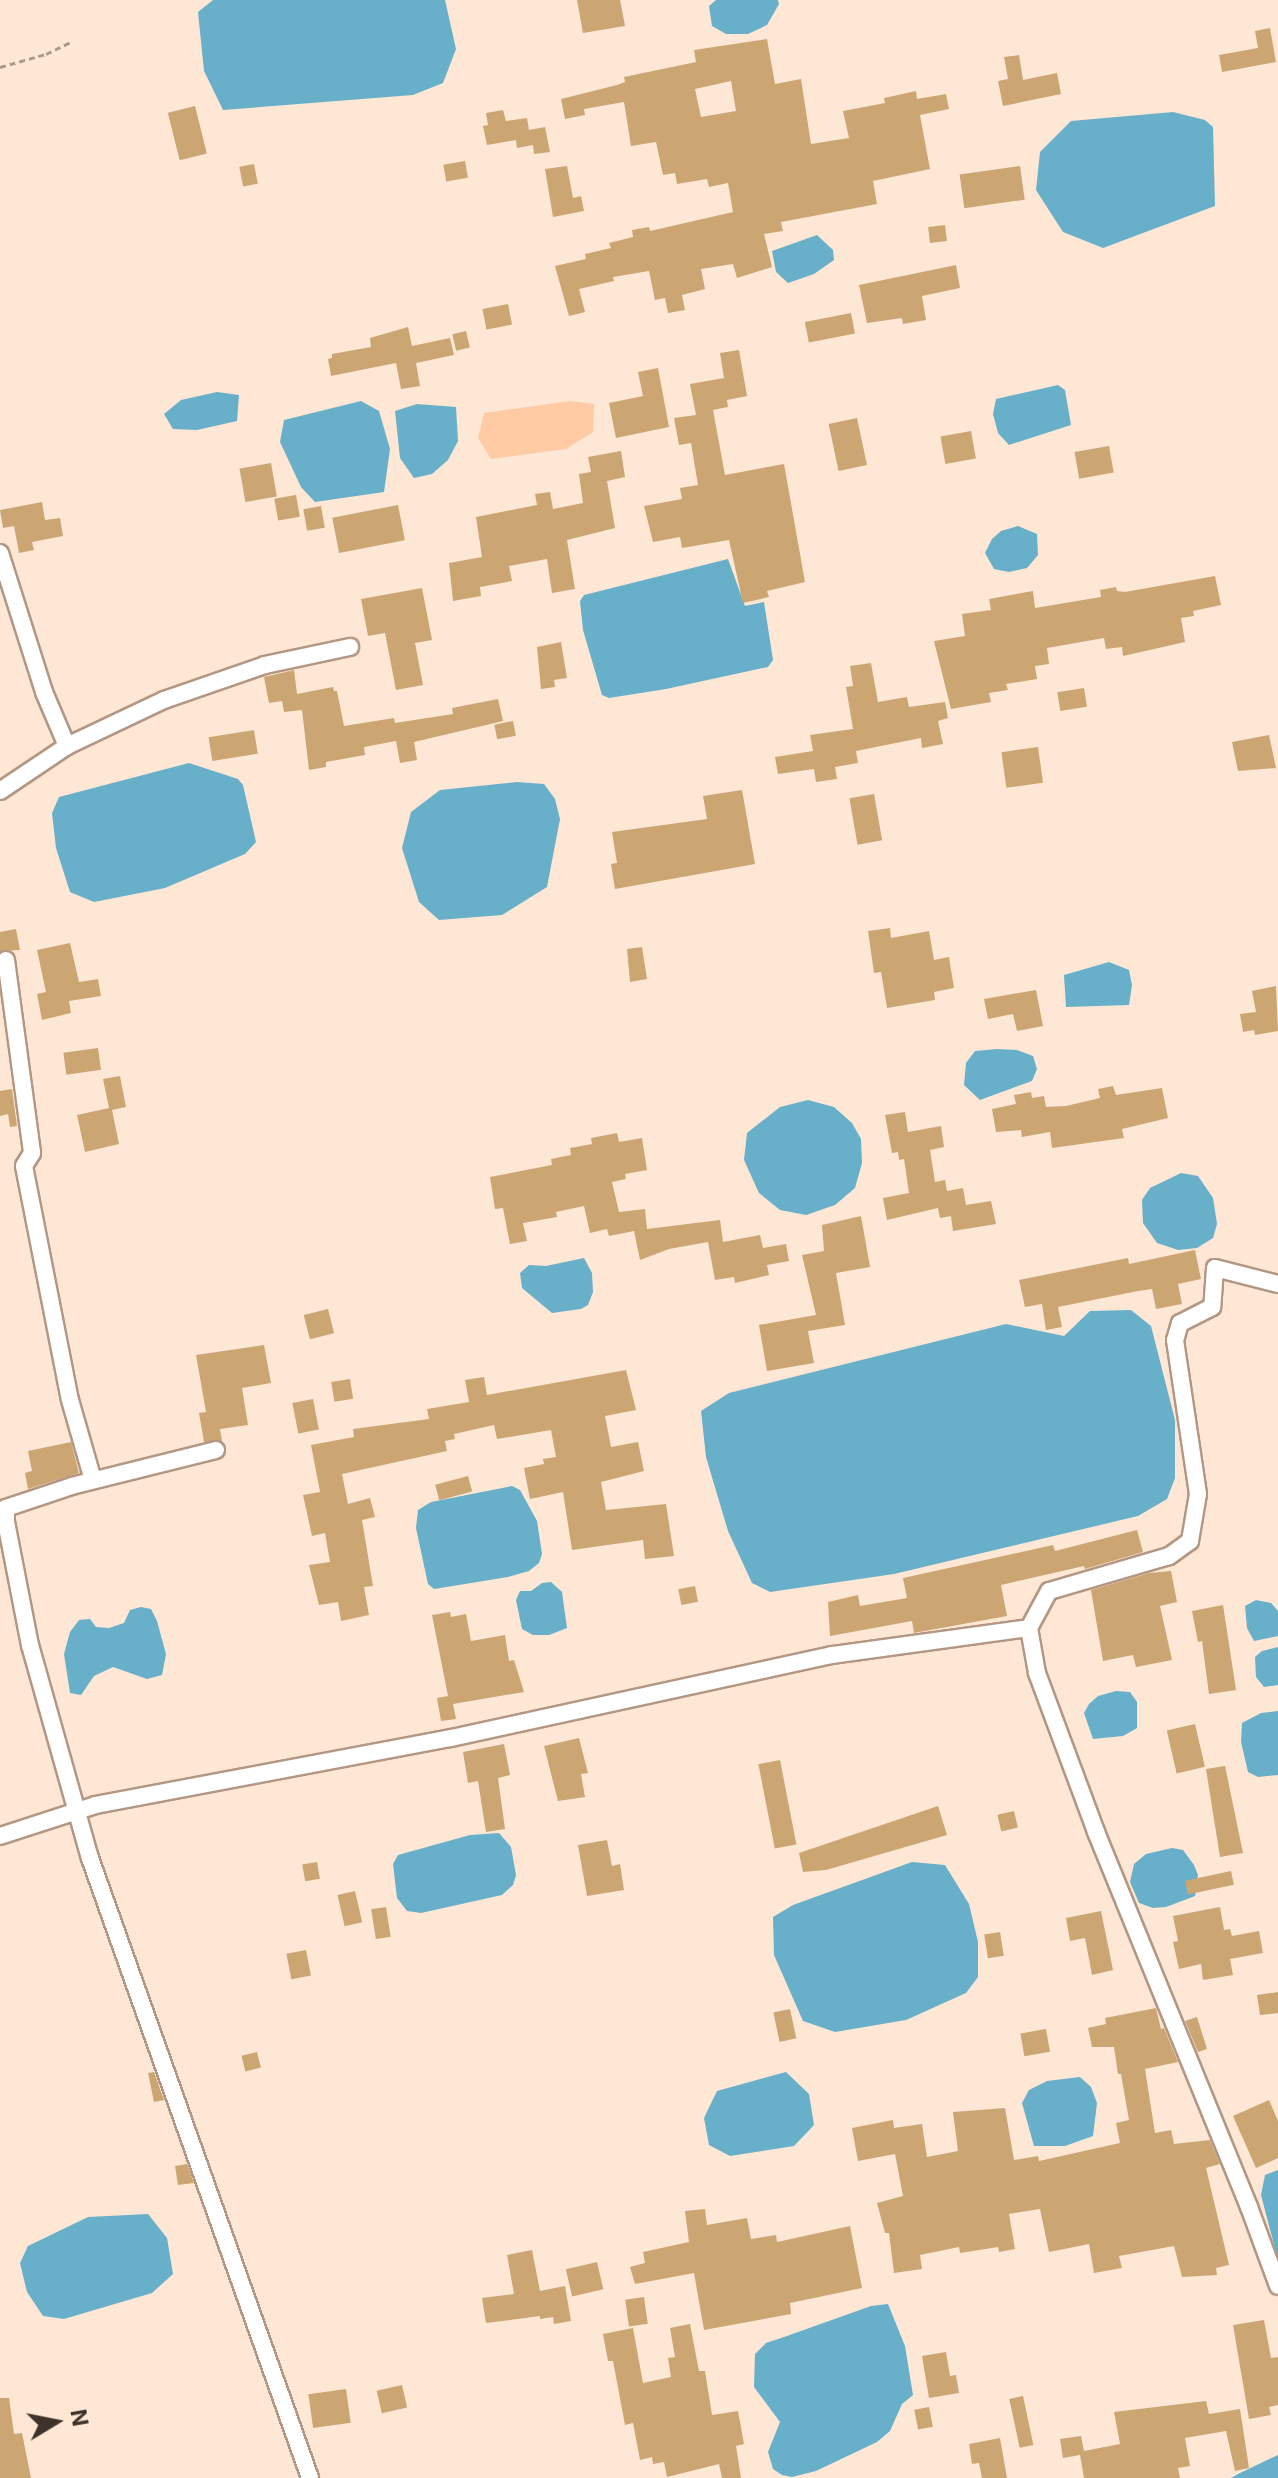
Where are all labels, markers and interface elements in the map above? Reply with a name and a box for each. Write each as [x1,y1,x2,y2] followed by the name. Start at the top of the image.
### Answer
[16,2382,96,2462] north arrow
[65,2407,94,2428] text: N

